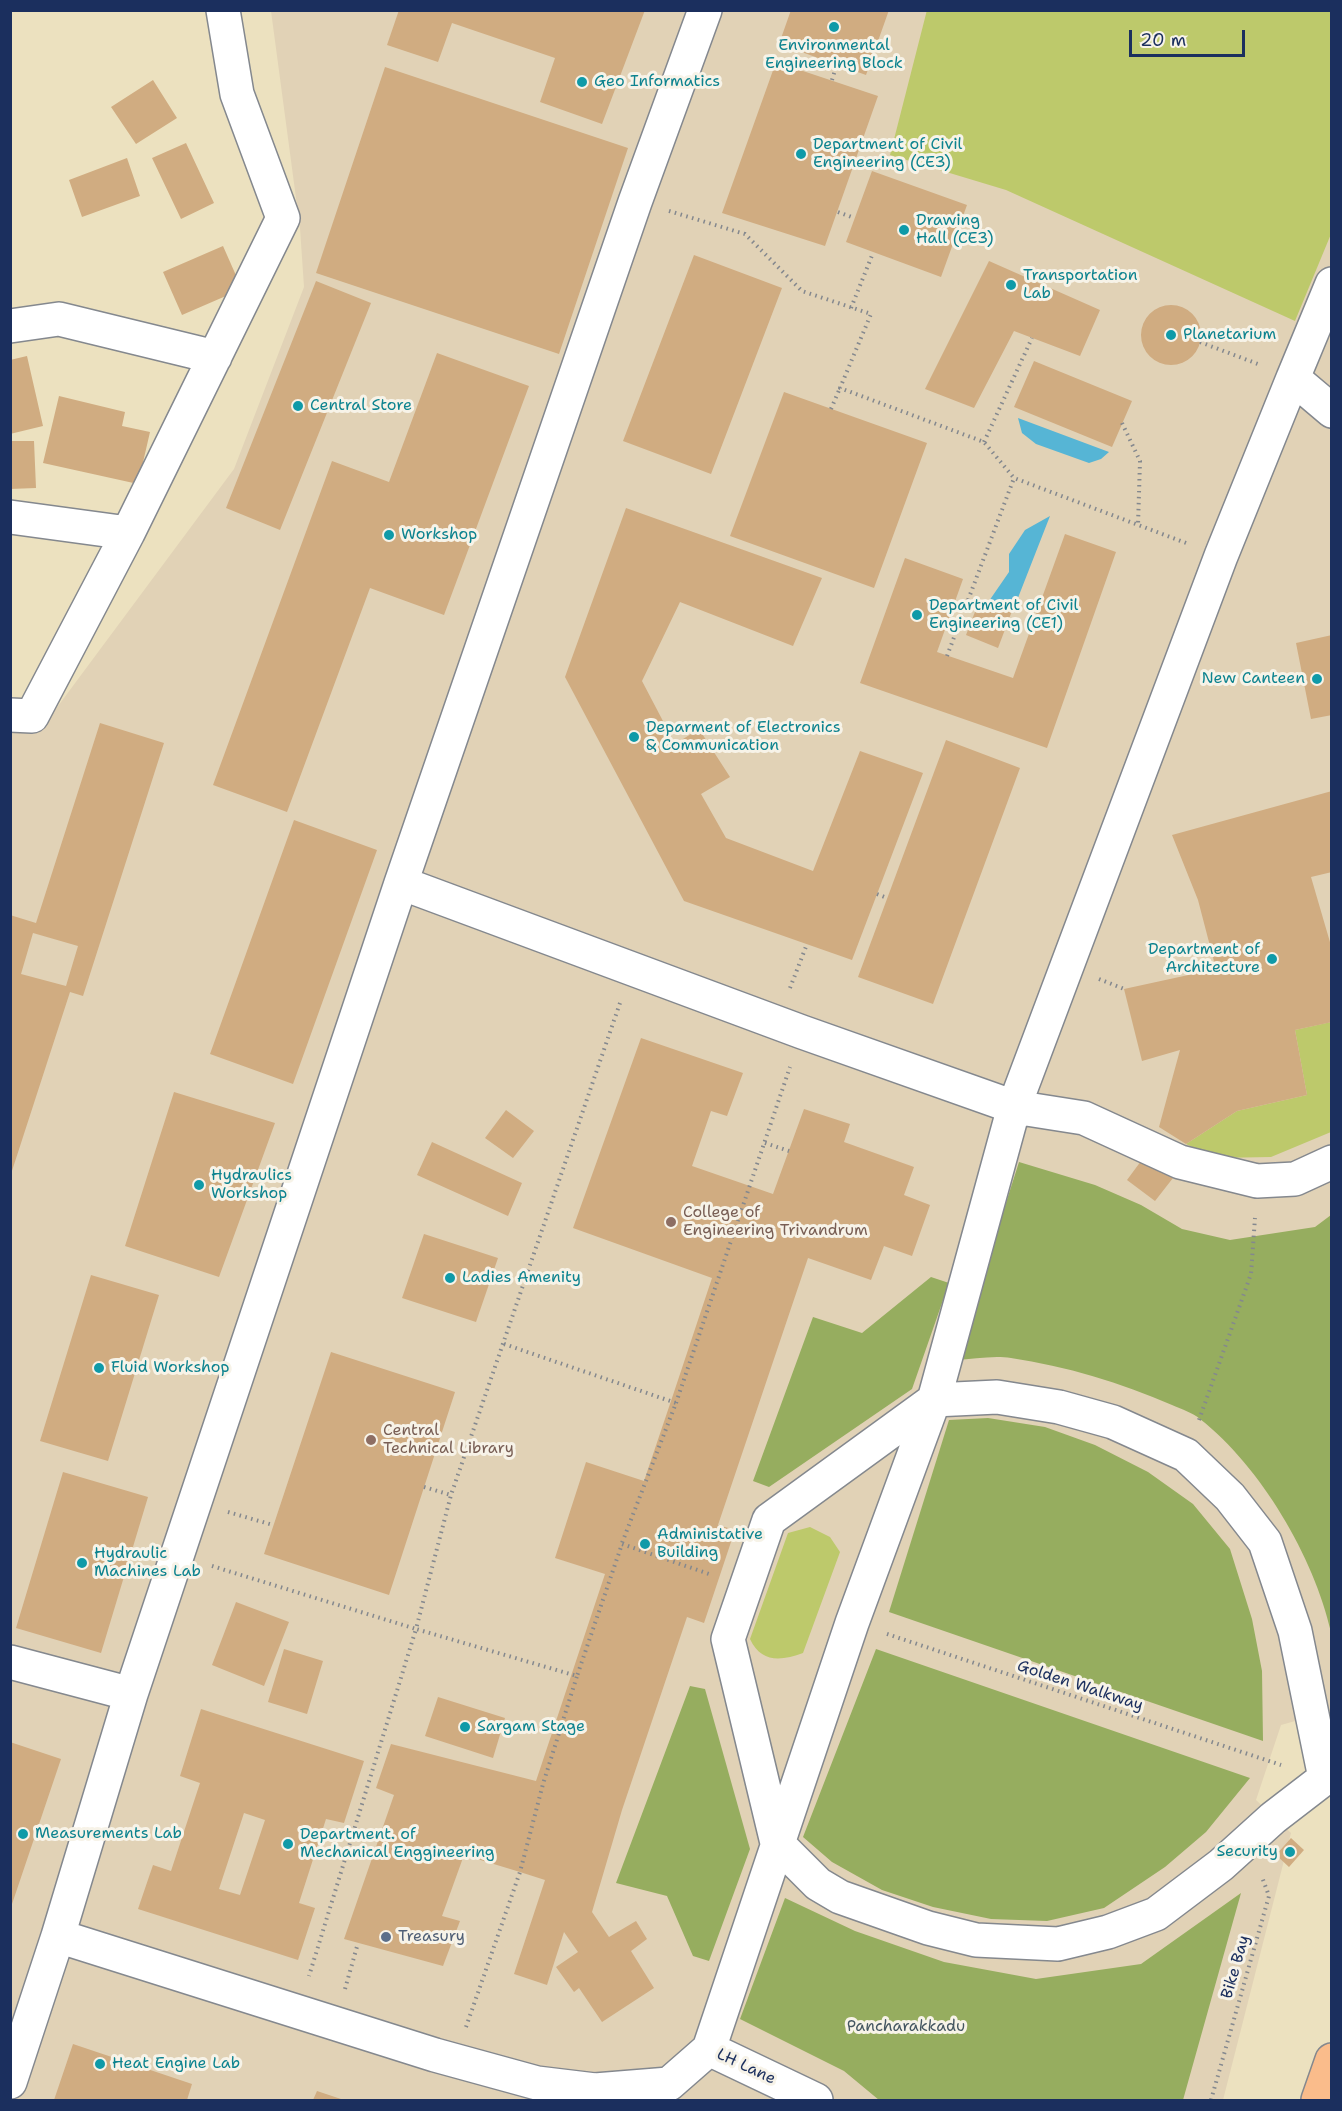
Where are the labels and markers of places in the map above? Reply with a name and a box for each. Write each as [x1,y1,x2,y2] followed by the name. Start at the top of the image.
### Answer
[827,20,841,34] marker: Environmental Engineering Block
[765,36,903,74] place label: Environmental Engineering Block
[594,72,720,92] place label: Geo Informatics
[575,75,589,89] marker: Geo Informatics
[813,135,962,173] place label: Department of Civil Engineering (CE3)
[794,147,808,161] marker: Department of Civil Engineering (CE3)
[916,211,993,249] place label: Drawing Hall (CE3)
[897,223,911,237] marker: Drawing Hall (CE3)
[1023,266,1138,304] place label: Transportation Lab
[1004,278,1018,292] marker: Transportation Lab
[1183,325,1276,345] place label: Planetarium
[1164,328,1178,342] marker: Planetarium
[310,396,412,416] place label: Central Store
[291,399,305,413] marker: Central Store
[401,525,477,545] place label: Workshop
[382,528,396,542] marker: Workshop
[929,596,1078,634] place label: Department of Civil Engineering (CE1)
[910,608,924,622] marker: Department of Civil Engineering (CE1)
[1201,669,1305,689] place label: New Canteen
[1310,672,1324,686] marker: New Canteen
[646,718,841,756] place label: Deparment of Electronics & Communication
[627,730,641,744] marker: Deparment of Electronics & Communication
[1148,940,1260,978] place label: Department of Architecture
[1265,952,1279,966] marker: Department of Architecture
[211,1166,292,1204] place label: Hydraulics Workshop
[192,1178,206,1192] marker: Hydraulics Workshop
[683,1203,868,1241] place label: College of Engineering Trivandrum
[664,1215,678,1229] marker: College of Engineering Trivandrum
[462,1268,581,1288] place label: Ladies Amenity
[443,1271,457,1285] marker: Ladies Amenity
[111,1358,230,1378] place label: Fluid Workshop
[92,1361,106,1375] marker: Fluid Workshop
[383,1421,514,1459] place label: Central Technical Library
[364,1433,378,1447] marker: Central Technical Library
[657,1525,763,1563] place label: Administative Building
[638,1537,652,1551] marker: Administative Building
[94,1544,201,1582] place label: Hydraulic Machines Lab
[75,1556,89,1570] marker: Hydraulic Machines Lab
[477,1717,585,1737] place label: Sargam Stage
[458,1720,472,1734] marker: Sargam Stage
[35,1824,182,1844] place label: Measurements Lab
[300,1825,495,1863] place label: Department. of Mechanical Enggineering
[16,1827,30,1841] marker: Measurements Lab
[281,1837,295,1851] marker: Department. of Mechanical Enggineering
[1216,1842,1278,1862] place label: Security
[1283,1845,1297,1859] marker: Security
[398,1927,465,1947] place label: Treasury
[379,1930,393,1944] marker: Treasury
[112,2054,240,2074] place label: Heat Engine Lab
[93,2057,107,2071] marker: Heat Engine Lab

